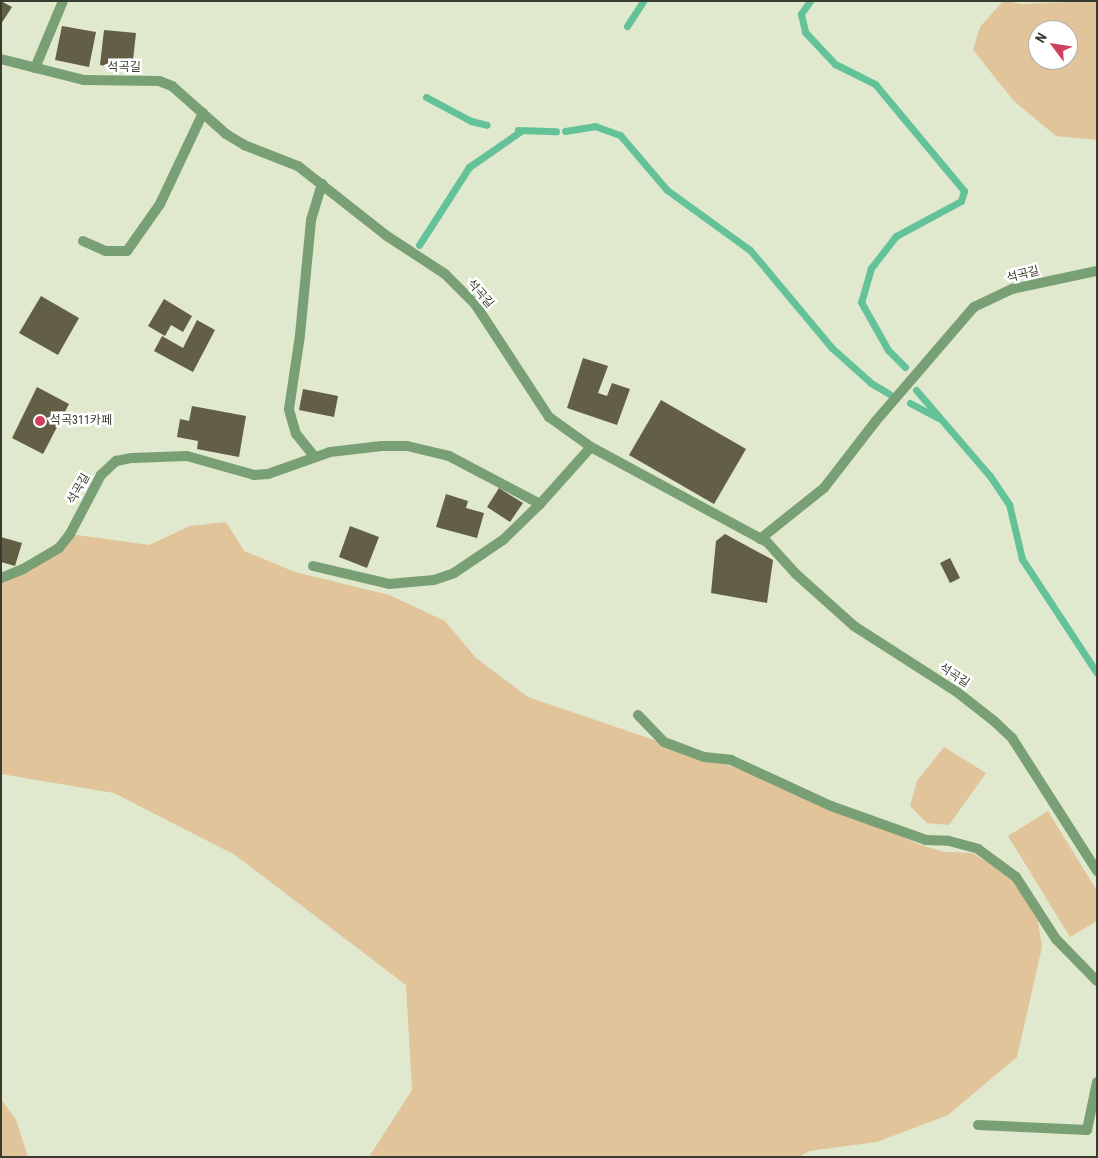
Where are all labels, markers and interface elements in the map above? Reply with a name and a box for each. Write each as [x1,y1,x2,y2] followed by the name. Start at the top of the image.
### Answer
[1028,20,1078,70] north arrow
[1032,30,1050,46] text: N
[107,61,141,75] street label: 석곡길
[1005,264,1041,286] street label: 석곡길
[464,277,496,311] street label: 석곡길
[50,414,112,428] place label: 석곡311카페
[34,415,46,427] marker: 석곡311카페
[65,471,93,507] street label: 석곡길
[936,661,972,691] street label: 석곡길

